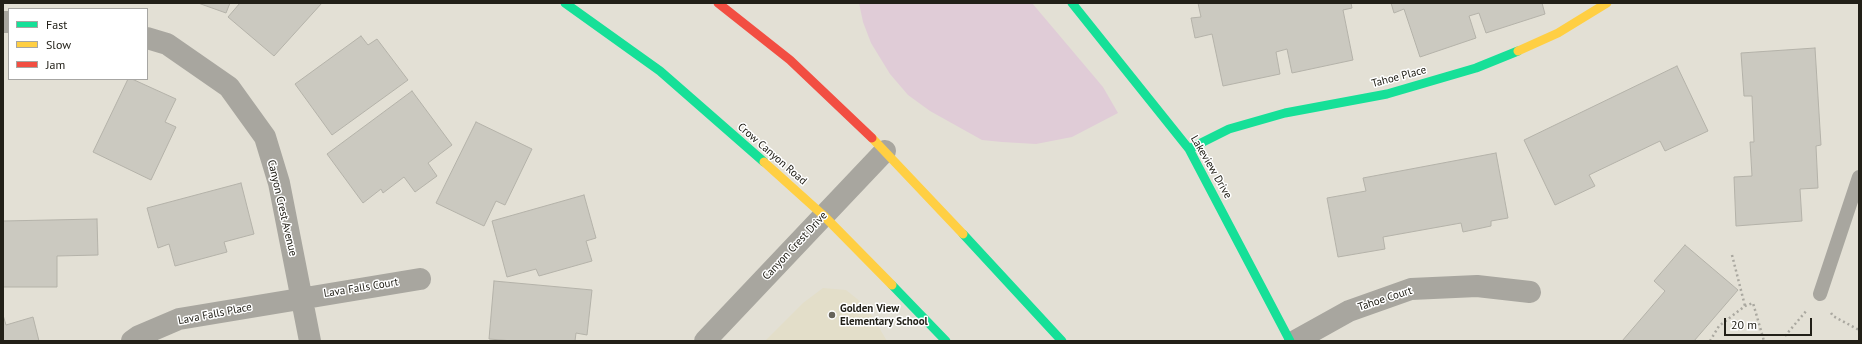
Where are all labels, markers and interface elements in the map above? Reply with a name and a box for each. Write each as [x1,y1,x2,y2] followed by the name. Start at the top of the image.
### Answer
[8,8,148,80] legend
[46,17,67,32] text: Fast
[46,37,71,52] text: Slow
[46,57,65,72] text: Jam
[1370,63,1428,91] street label: Tahoe Place
[735,120,809,188] street label: Crow Canyon Road
[1188,133,1234,201] street label: Lakeview Drive
[264,159,300,257] street label: Canyon Crest Avenue
[760,209,830,283] street label: Canyon Crest Drive
[323,276,399,300] street label: Lava Falls Court
[1356,284,1414,314] street label: Tahoe Court
[177,300,253,328] street label: Lava Falls Place
[840,302,928,328] place label: Golden View Elementary School
[827,310,837,320] marker: Golden View Elementary School
[1726,310,1814,336] scale bar
[1731,317,1757,332] text: 20 m

